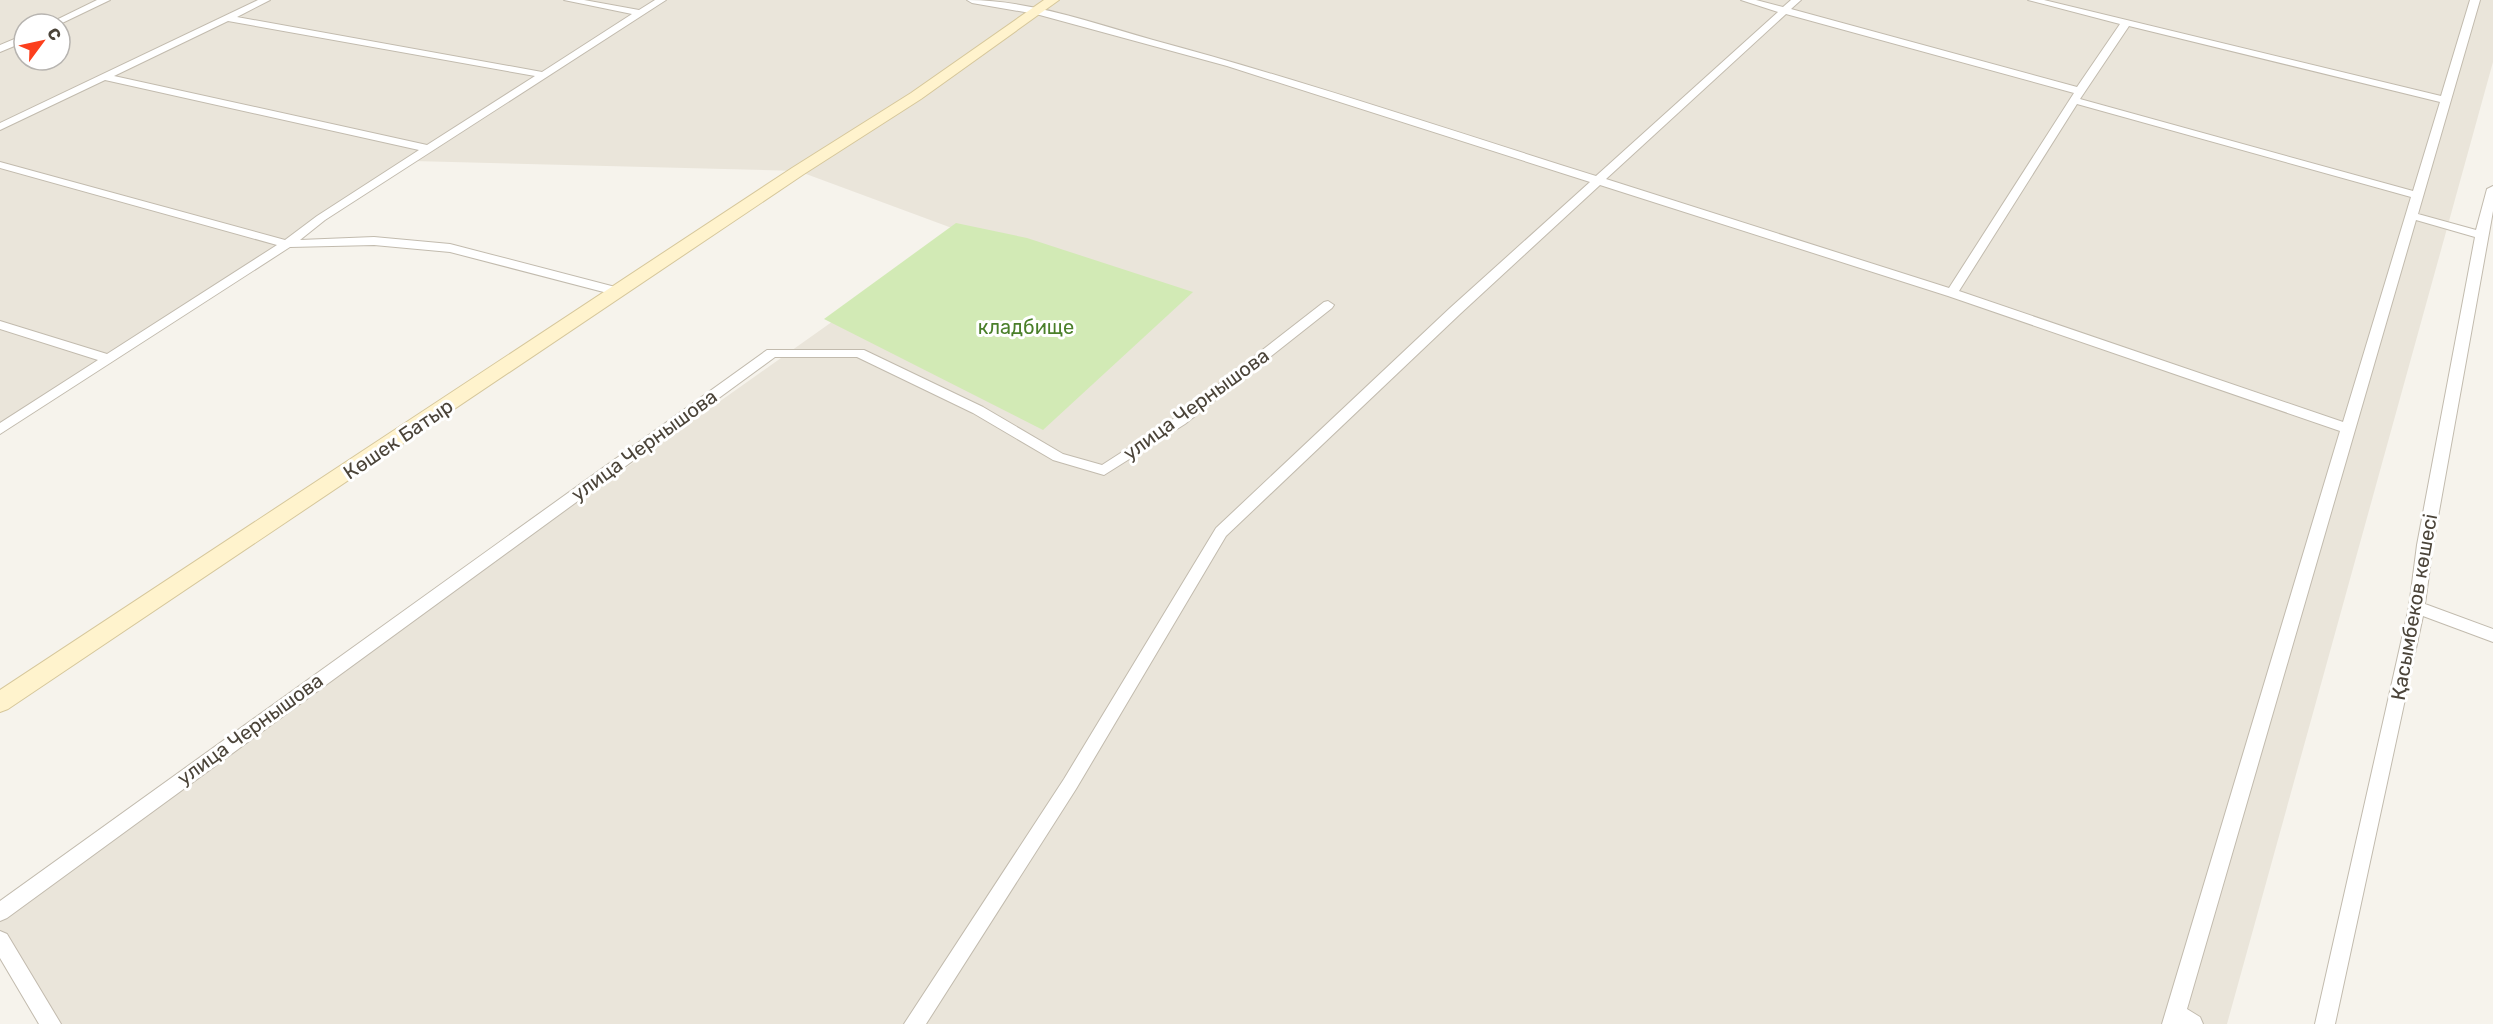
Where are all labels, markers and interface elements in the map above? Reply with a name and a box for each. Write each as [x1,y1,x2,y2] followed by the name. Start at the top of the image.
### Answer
[12,12,72,72] north arrow
[43,24,65,44] text: С
[978,315,1074,339] park label: кладбище
[1118,343,1274,465] street label: улица Чернышова
[566,384,722,506] street label: улица Чернышова
[339,394,457,484] street label: Көшек Батыр
[2386,512,2442,702] street label: Қасымбеков көшесі
[172,668,328,790] street label: улица Чернышова

